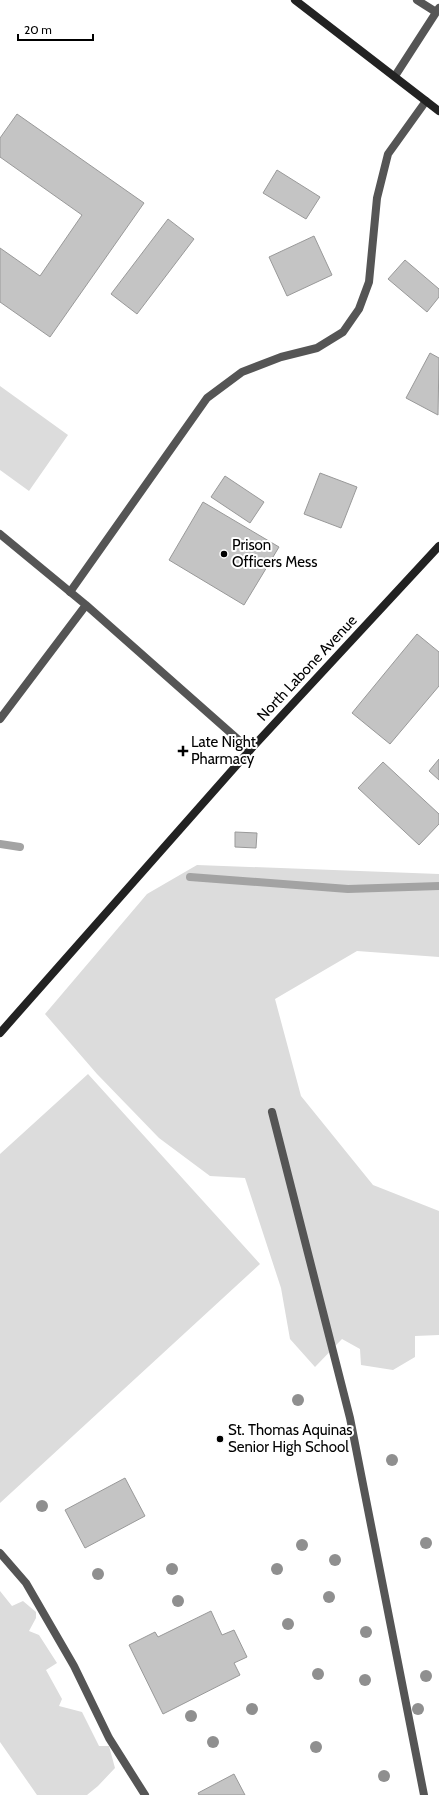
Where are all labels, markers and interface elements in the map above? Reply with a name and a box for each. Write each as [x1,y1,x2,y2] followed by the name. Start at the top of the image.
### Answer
[18,16,93,42] scale bar
[24,22,52,37] text: 20 m
[232,536,317,571] place label: Prison Officers Mess
[219,549,229,559] marker: Prison Officers Mess
[253,611,361,725] street label: North Labone Avenue
[191,733,256,768] place label: Late Night Pharmacy
[178,746,188,756] marker: Late Night Pharmacy
[228,1421,353,1456] place label: St. Thomas Aquinas Senior High School
[215,1434,225,1444] marker: St. Thomas Aquinas Senior High School

